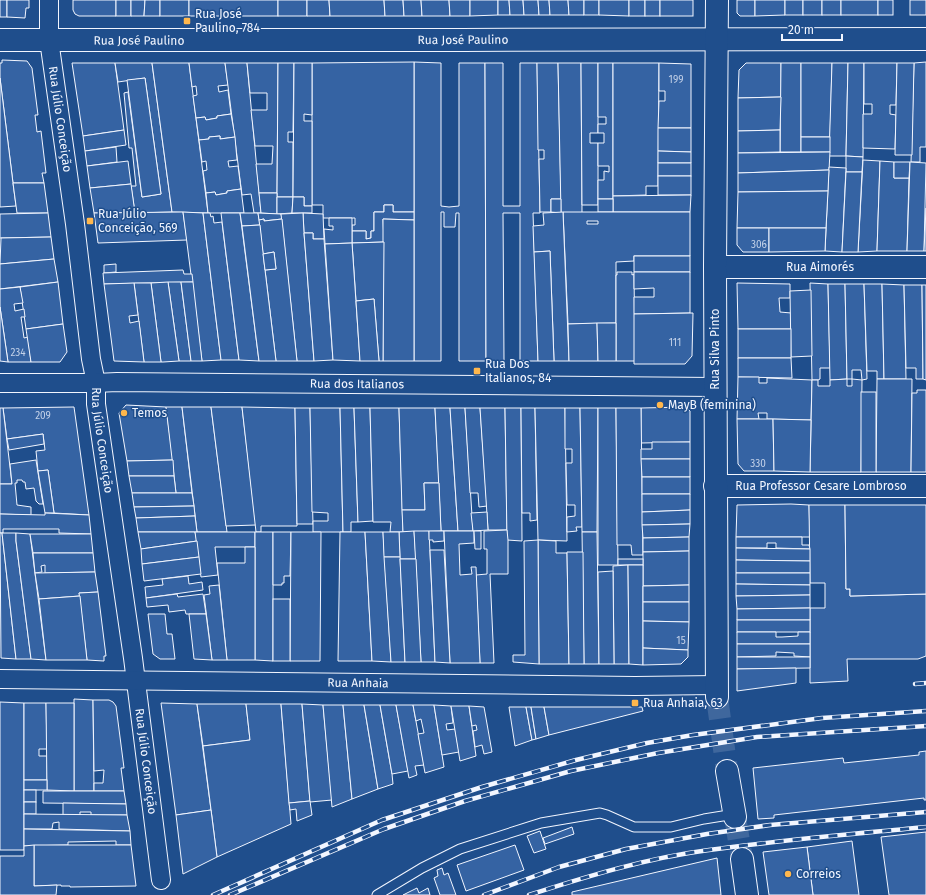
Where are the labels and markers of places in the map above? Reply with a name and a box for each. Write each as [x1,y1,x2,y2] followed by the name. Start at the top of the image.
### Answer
[195,7,260,35] place label: Rua José Paulino, 784
[182,16,192,26] marker: Rua José Paulino, 784
[98,207,178,235] place label: Rua Júlio Conceição, 569
[85,216,95,226] marker: Rua Júlio Conceição, 569
[485,357,552,385] place label: Rua Dos Italianos, 84
[472,366,482,376] marker: Rua Dos Italianos, 84
[668,398,756,412] place label: MayB (feminina)
[655,400,665,410] marker: MayB (feminina)
[132,406,167,420] place label: Temos
[119,408,129,418] marker: Temos
[643,696,723,710] place label: Rua Anhaia, 63
[630,698,640,708] marker: Rua Anhaia, 63
[796,867,841,881] place label: Correios
[783,869,793,879] marker: Correios

